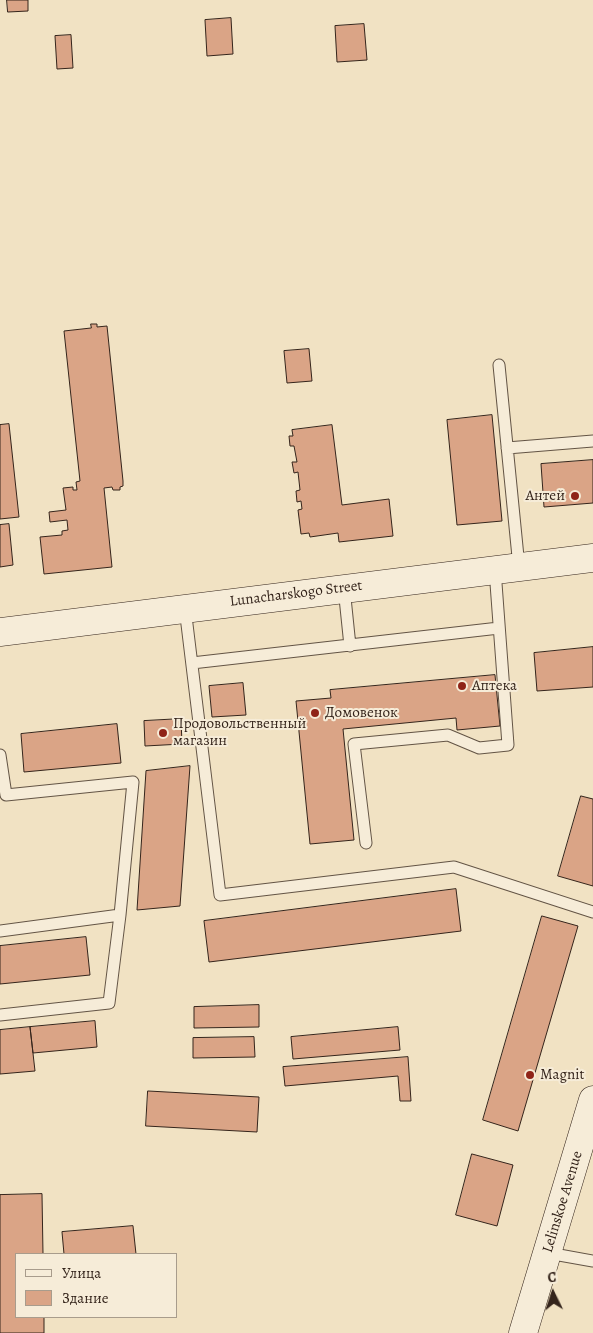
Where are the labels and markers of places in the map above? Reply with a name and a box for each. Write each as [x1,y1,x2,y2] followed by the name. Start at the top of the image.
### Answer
[526,487,565,505] place label: Антей
[569,490,581,502] marker: Антей
[472,677,517,695] place label: Аптека
[456,680,468,692] marker: Аптека
[325,704,398,722] place label: Домовенок
[309,707,321,719] marker: Домовенок
[173,715,306,750] place label: Продовольственный магазин
[157,727,169,739] marker: Продовольственный магазин
[540,1066,584,1084] place label: Magnit
[524,1069,536,1081] marker: Magnit

